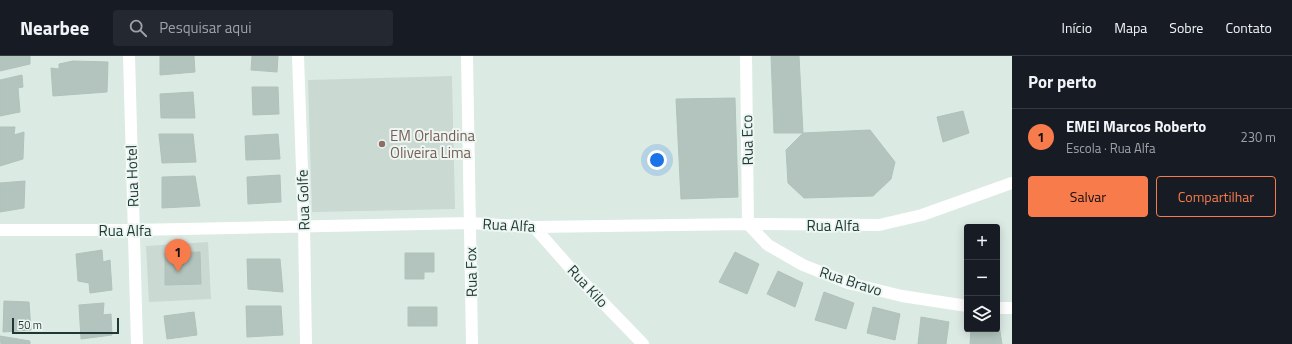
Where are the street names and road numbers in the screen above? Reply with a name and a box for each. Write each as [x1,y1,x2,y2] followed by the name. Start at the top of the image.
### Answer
[735,114,759,165] street label: Rua Eco
[119,145,145,207] street label: Rua Hotel
[290,169,316,231] street label: Rua Golfe
[482,212,536,238] street label: Rua Alfa
[807,214,860,237] street label: Rua Alfa
[99,219,152,242] street label: Rua Alfa
[459,247,483,297] street label: Rua Fox
[562,259,614,313] street label: Rua Kilo
[817,260,885,302] street label: Rua Bravo

